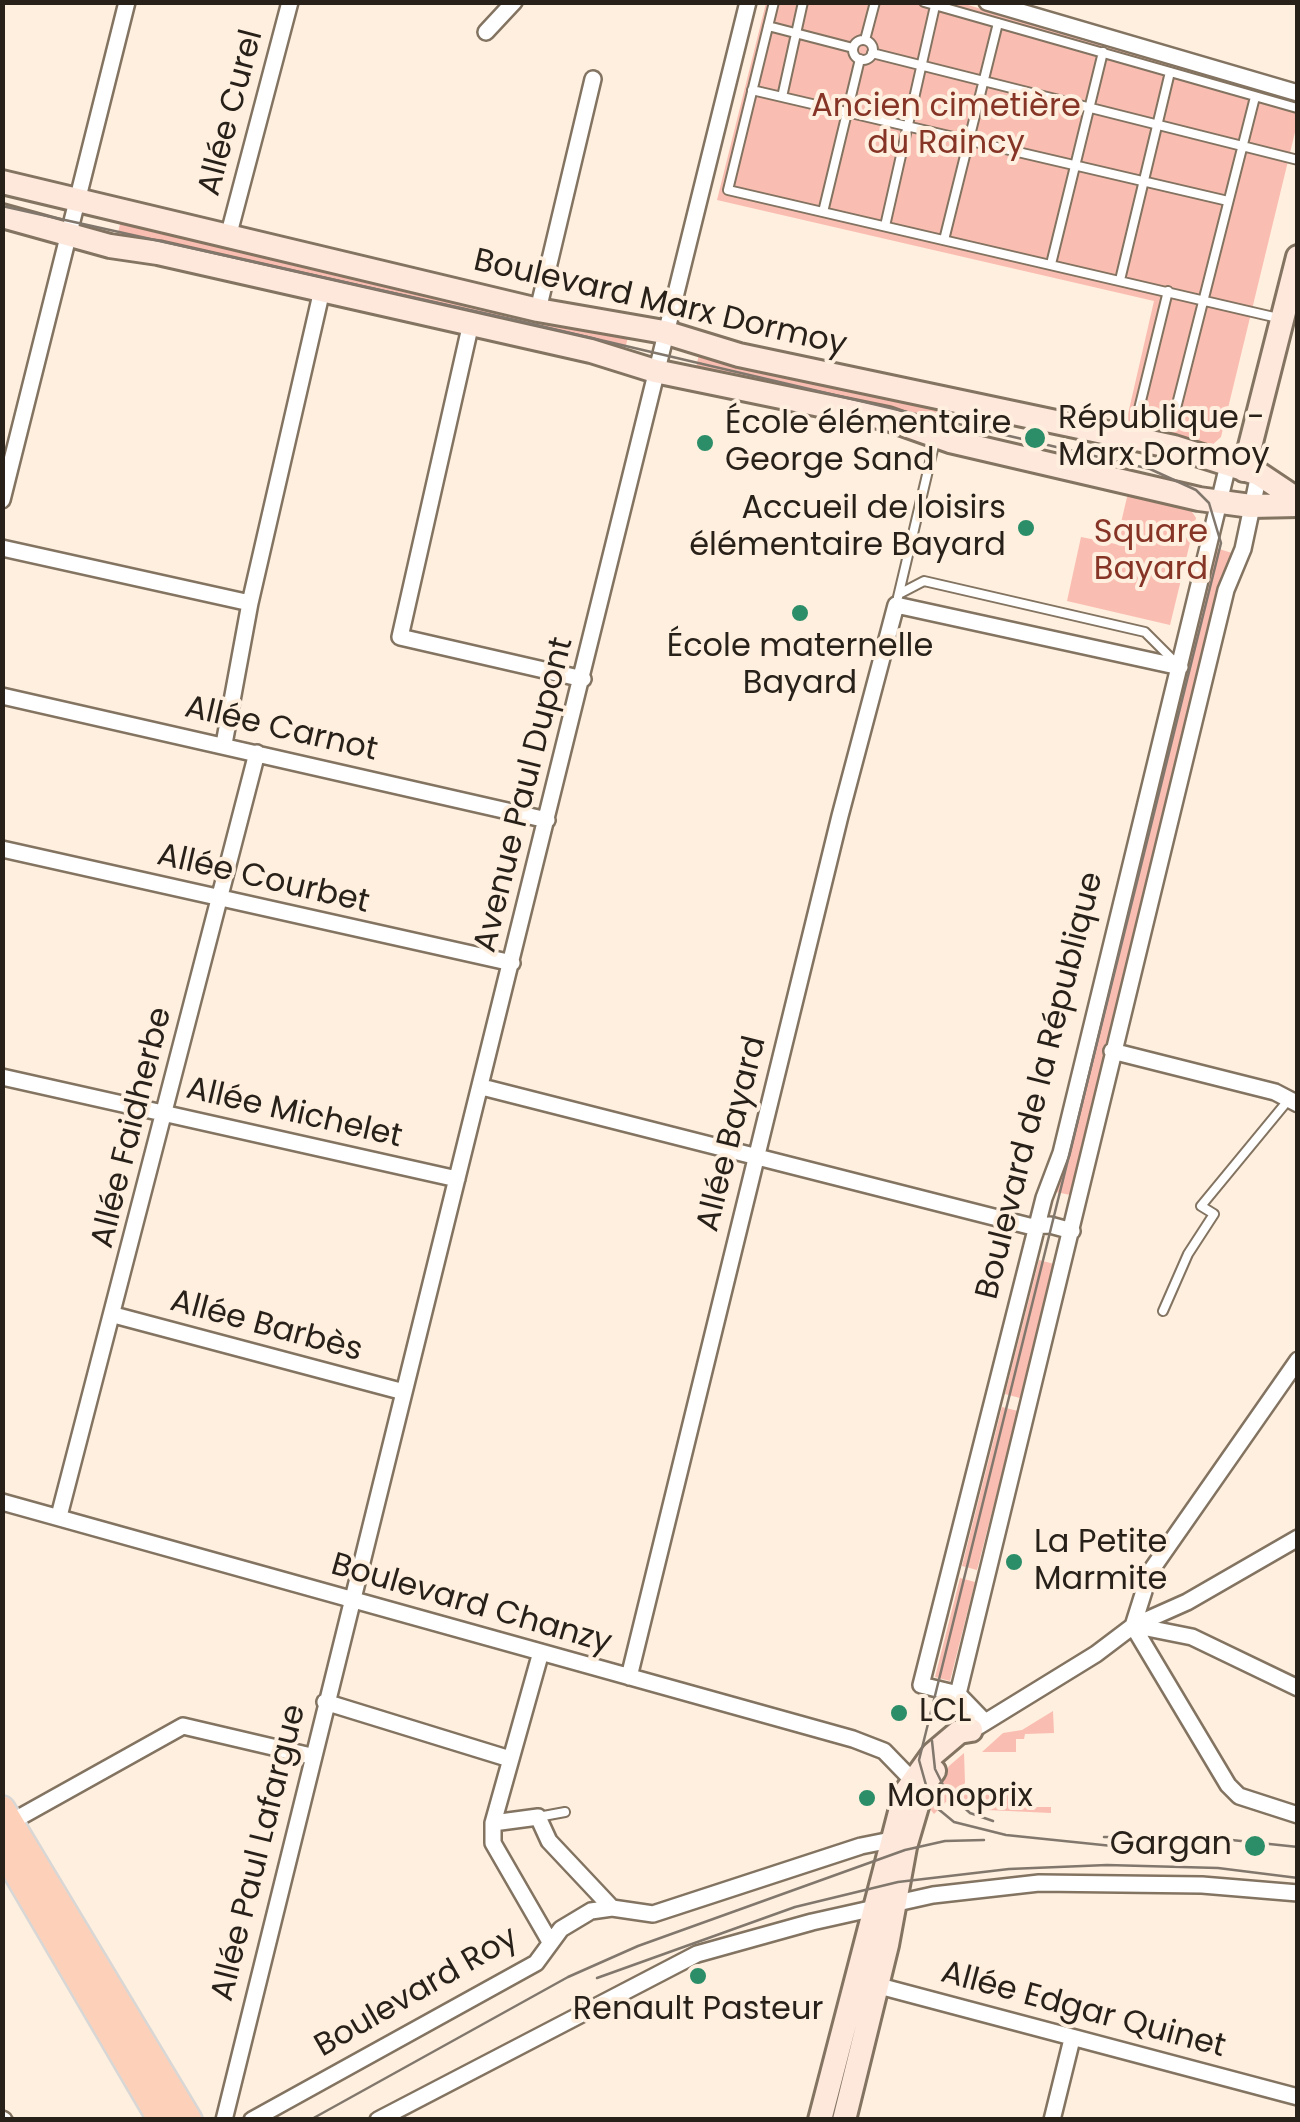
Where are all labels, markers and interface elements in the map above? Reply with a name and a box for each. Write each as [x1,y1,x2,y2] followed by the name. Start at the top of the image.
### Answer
[191,26,273,200] street label: Allée Curel
[811,89,1081,164] park label: Ancien cimetière du Raincy
[470,242,850,366] street label: Boulevard Marx Dormoy
[1058,401,1269,476] place label: République - Marx Dormoy
[725,406,1011,481] place label: École élémentaire George Sand
[1022,425,1048,451] marker: République - Marx Dormoy
[694,432,716,454] marker: École élémentaire George Sand
[689,491,1006,566] place label: Accueil de loisirs élémentaire Bayard
[1094,515,1208,590] park label: Square Bayard
[1015,517,1037,539] marker: Accueil de loisirs élémentaire Bayard
[789,602,811,624] marker: École maternelle Bayard
[667,629,933,704] place label: École maternelle Bayard
[467,634,583,956] street label: Avenue Paul Dupont
[181,689,381,771] street label: Allée Carnot
[153,837,373,923] street label: Allée Courbet
[969,868,1113,1304] street label: Boulevard de la République
[85,1004,181,1252] street label: Allée Faidherbe
[690,1032,776,1236] street label: Allée Bayard
[182,1071,406,1157] street label: Allée Michelet
[166,1283,366,1371] street label: Allée Barbès
[1034,1525,1167,1600] place label: La Petite Marmite
[326,1547,616,1663] street label: Boulevard Chanzy
[1003,1551,1025,1573] marker: La Petite Marmite
[919,1694,971,1732] place label: LCL
[205,1701,315,2005] street label: Allée Paul Lafargue
[888,1702,910,1724] marker: LCL
[887,1779,1033,1817] place label: Monoprix
[856,1787,878,1809] marker: Monoprix
[1110,1827,1232,1865] place label: Gargan
[1242,1833,1268,1859] marker: Gargan
[309,1919,525,2067] street label: Boulevard Roy
[937,1955,1229,2067] street label: Allée Edgar Quinet
[687,1965,709,1987] marker: Renault Pasteur
[573,1992,823,2030] place label: Renault Pasteur

